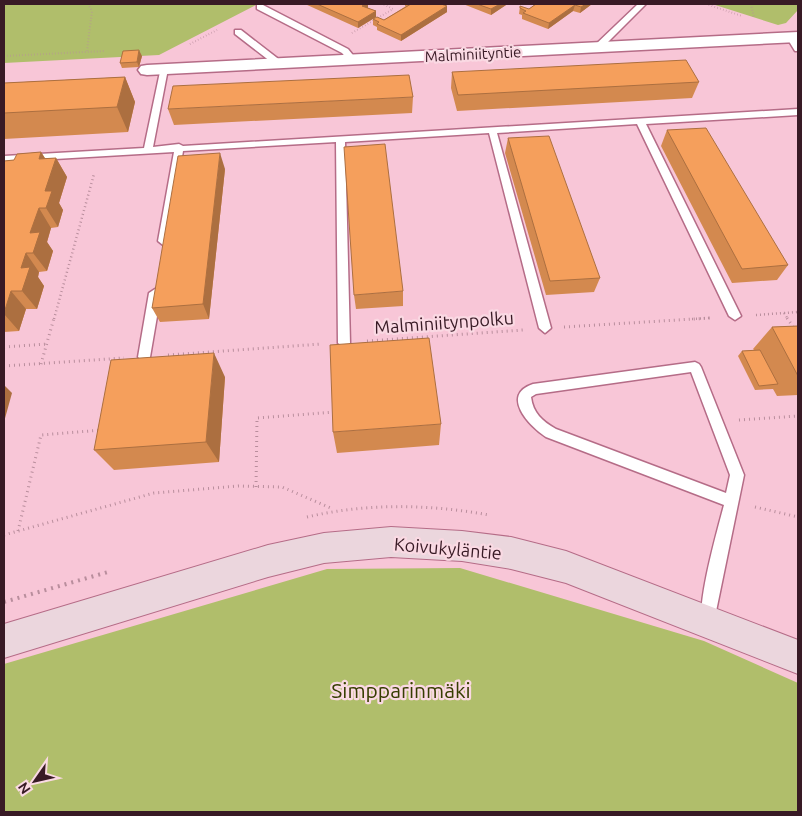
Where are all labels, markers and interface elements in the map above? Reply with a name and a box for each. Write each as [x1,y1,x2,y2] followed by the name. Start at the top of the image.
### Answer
[424,43,522,65] street label: Malminiityntie
[374,307,514,337] street label: Malminiitynpolku
[393,533,503,563] street label: Koivukyläntie
[331,678,471,702] park label: Simpparinmäki
[10,756,60,806] north arrow
[15,779,34,797] text: N

